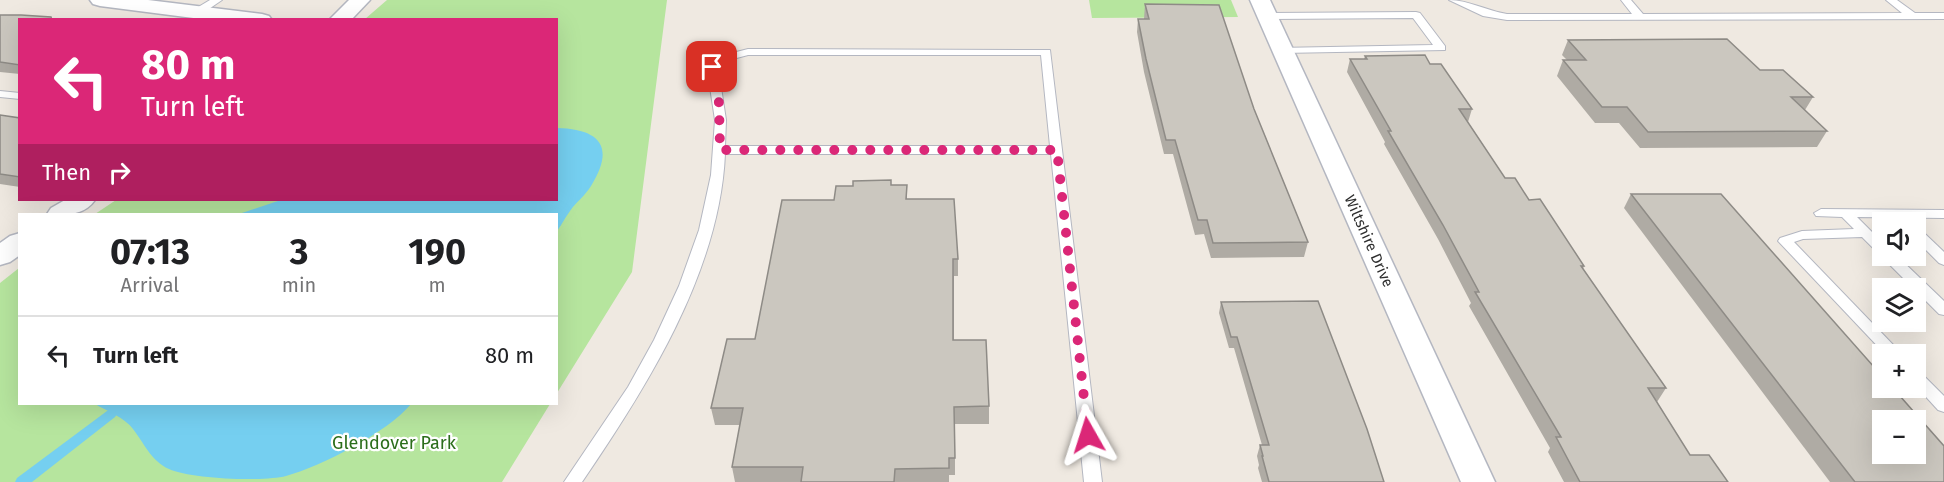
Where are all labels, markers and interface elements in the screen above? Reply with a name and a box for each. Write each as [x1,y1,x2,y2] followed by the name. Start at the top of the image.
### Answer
[141,40,235,90] text: 80 m
[686,41,737,92] pin
[42,42,120,120] icon: left
[695,50,728,83] icon: arrive
[141,91,244,123] text: Turn left
[103,156,136,189] icon: right
[42,159,91,186] text: Then
[1341,192,1397,290] street label: Wiltshire Drive
[1872,212,1926,464] map controls
[1872,212,1926,266] button: sound
[110,230,190,274] text: 07:13
[290,230,308,274] text: 3
[408,230,466,274] text: 190
[121,273,179,297] text: Arrival
[282,273,316,297] text: min
[429,273,446,297] text: m
[1872,278,1926,332] button: layers
[42,339,75,372] icon: left
[93,342,178,369] text: Turn left
[485,342,534,369] text: 80 m
[1872,344,1926,398] button: +
[1056,403,1120,467] position arrow
[1872,410,1926,464] button: −
[332,432,457,454] park label: Glendover Park

